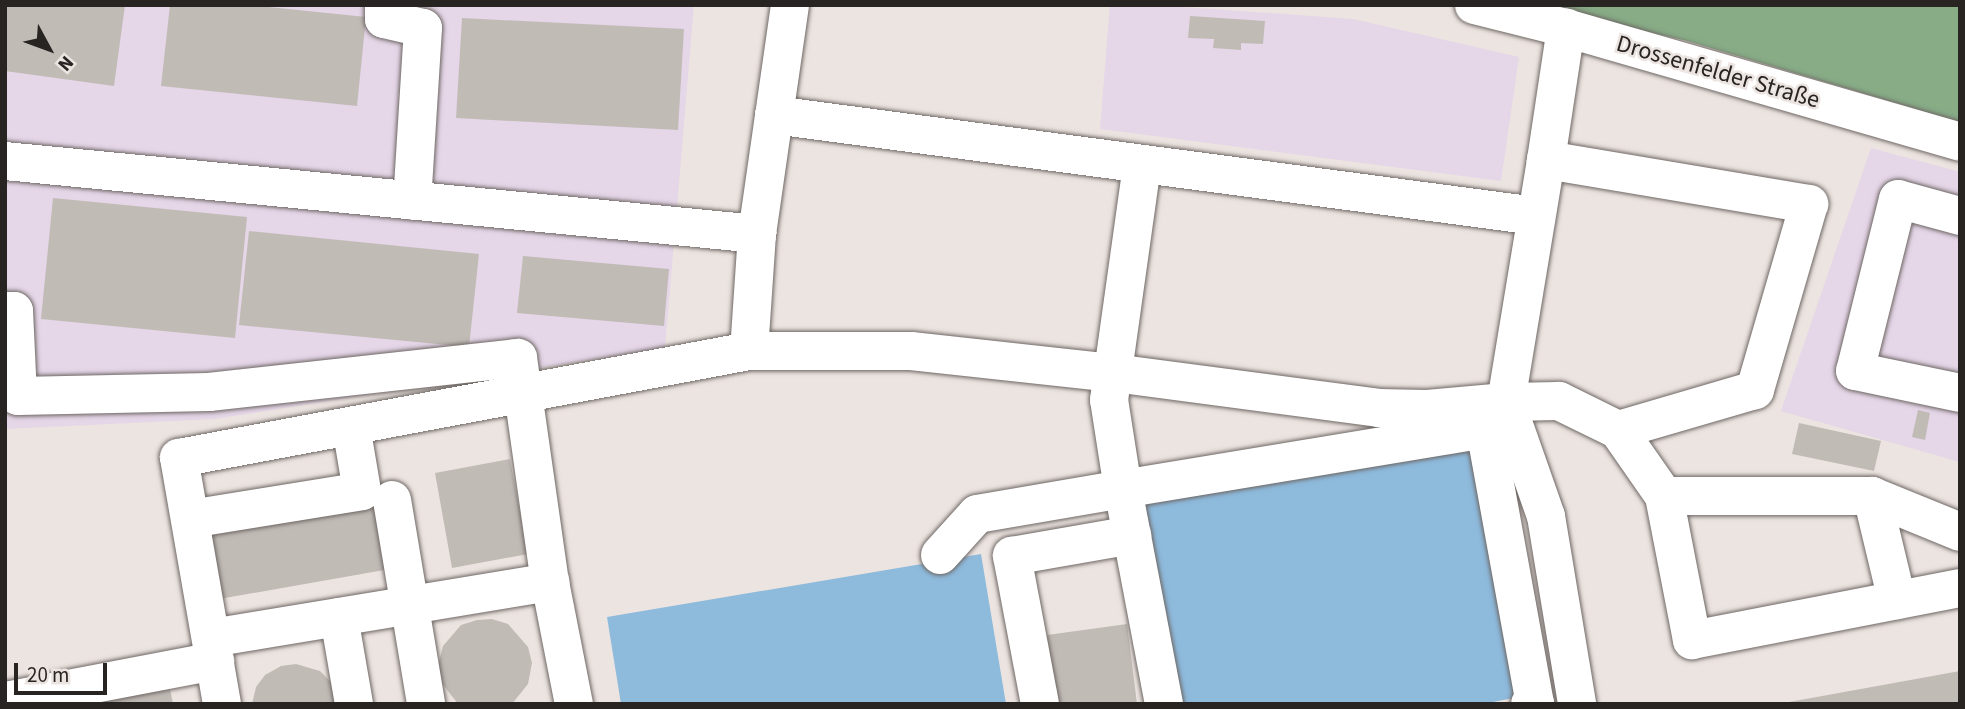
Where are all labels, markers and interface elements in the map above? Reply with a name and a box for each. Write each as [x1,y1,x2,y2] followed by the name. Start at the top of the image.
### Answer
[14,14,84,84] north arrow
[1613,29,1823,115] street label: Drossenfelder Straße
[51,49,80,77] text: N
[18,650,110,694] scale bar
[27,660,69,690] text: 20 m

